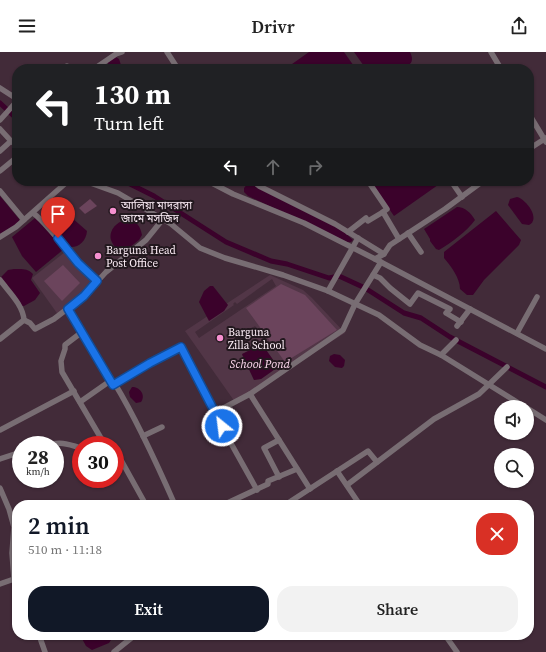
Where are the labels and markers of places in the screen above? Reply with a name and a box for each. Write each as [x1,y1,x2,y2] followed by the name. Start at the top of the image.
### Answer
[41,197,75,238] pin
[120,198,193,226] place label: আলিয়া মাদরাসা জামে মসজিদ
[108,206,118,216] marker: আলিয়া মাদরাসা জামে মসজিদ
[106,243,176,271] place label: Barguna Head Post Office
[93,251,103,261] marker: Barguna Head Post Office
[228,325,285,353] place label: Barguna Zilla School
[215,333,225,343] marker: Barguna Zilla School

